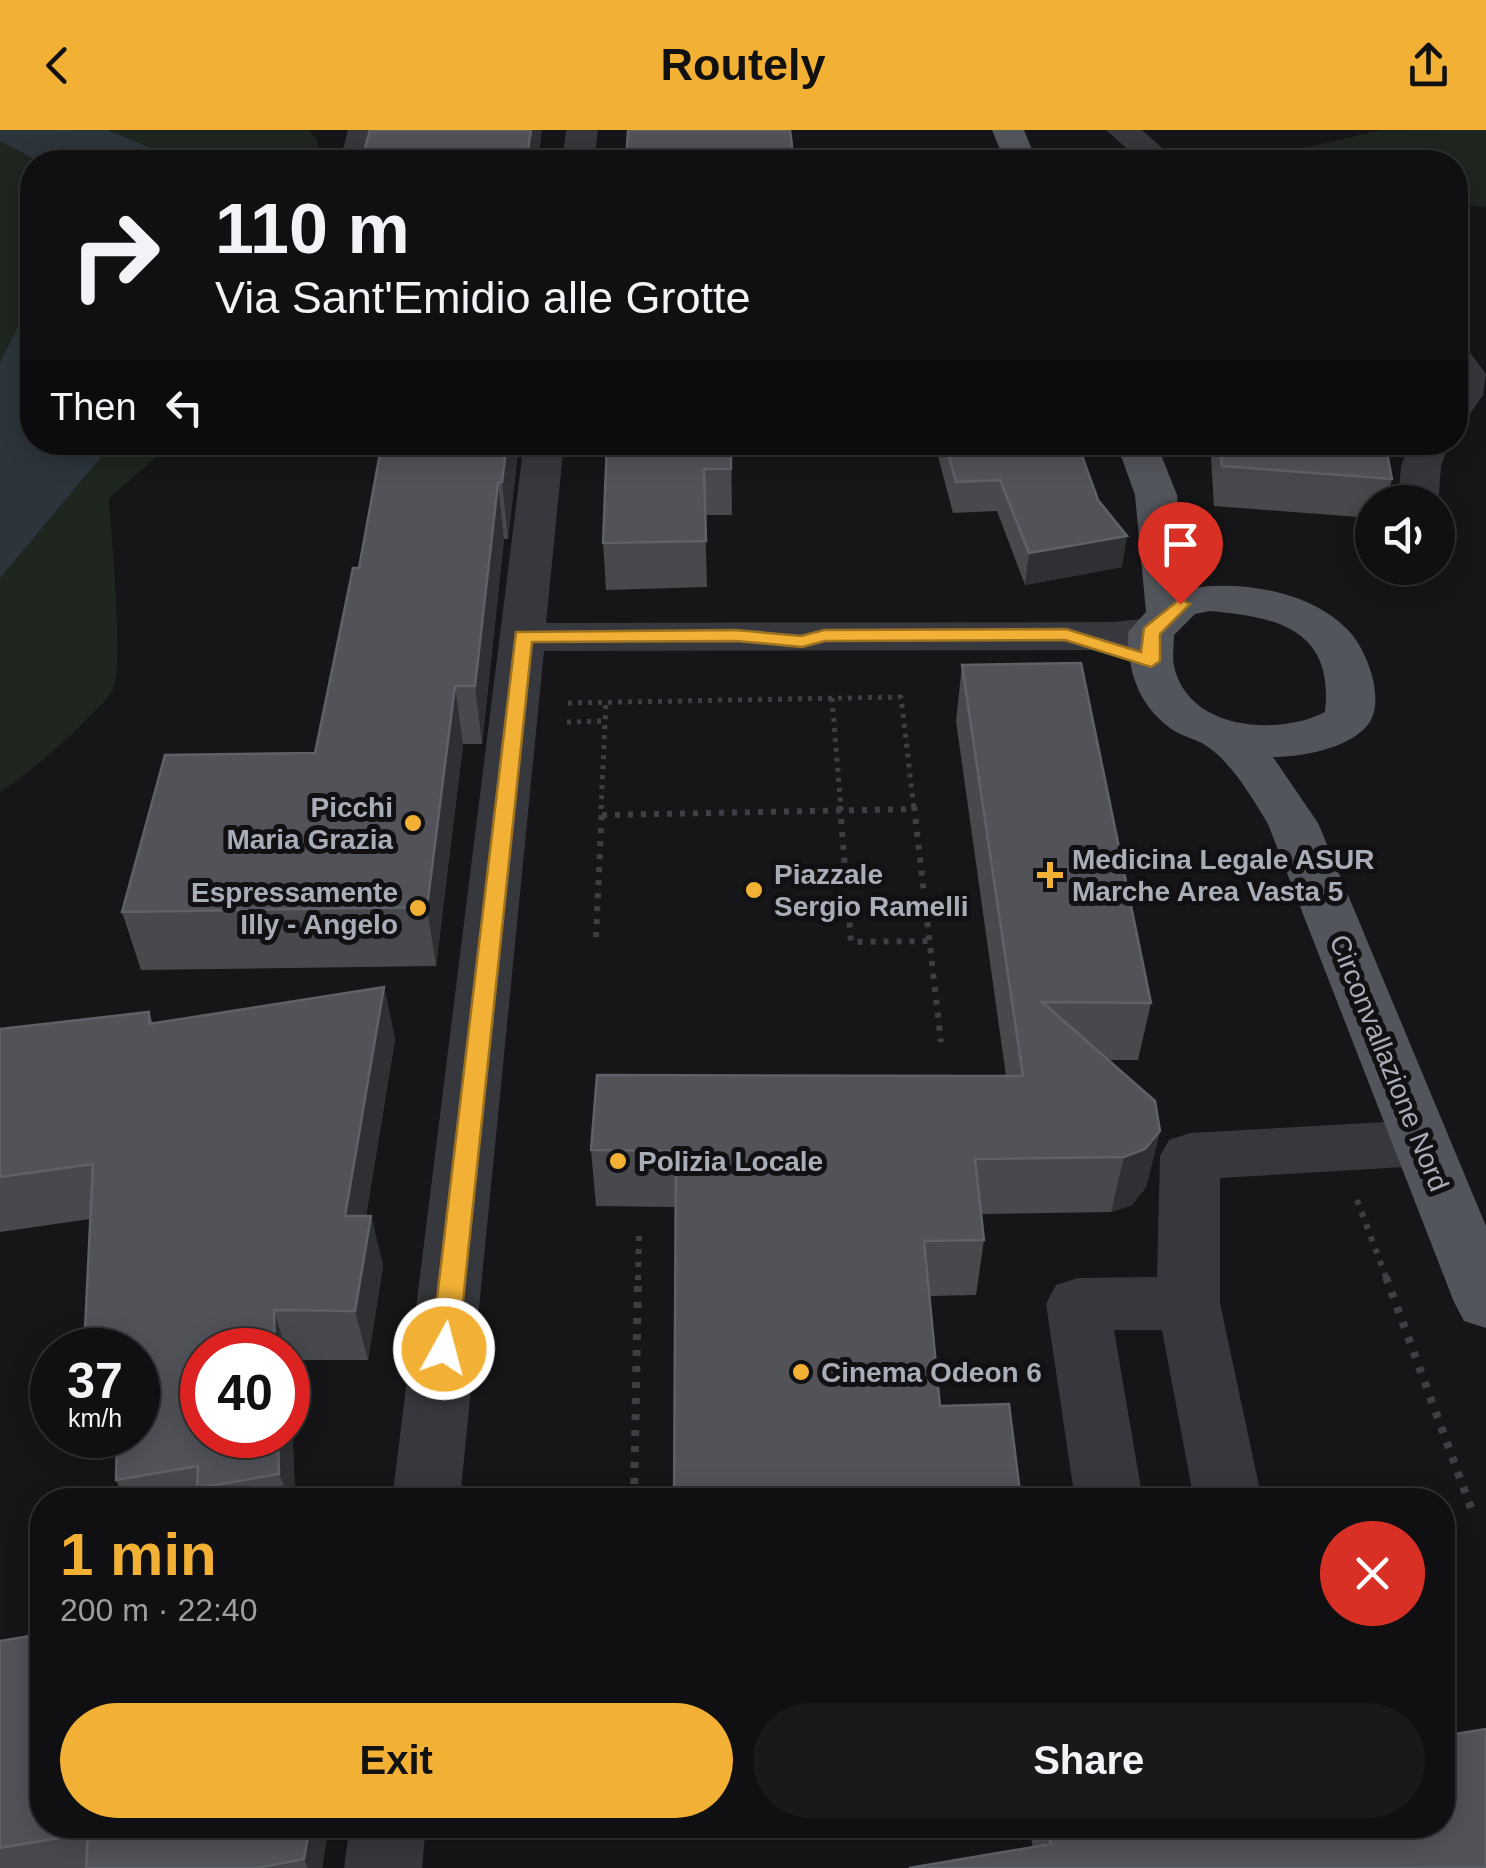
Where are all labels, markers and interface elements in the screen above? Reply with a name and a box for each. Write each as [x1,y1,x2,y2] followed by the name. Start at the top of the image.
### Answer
[30,38,85,93] icon: back
[1401,38,1456,93] icon: share
[660,39,826,90] text: Routely
[50,190,180,320] icon: right
[215,190,410,268] text: 110 m
[215,272,751,323] text: Via Sant'Emidio alle Grotte
[157,380,212,435] icon: left
[50,386,137,428] text: Then
[1355,485,1455,585] map controls
[1355,485,1455,585] button: sound
[1138,502,1223,605] pin
[1153,517,1208,572] icon: arrive
[226,792,393,855] place label: Picchi Maria Grazia
[402,812,424,834] marker: Picchi Maria Grazia
[1072,844,1374,907] place label: Medicina Legale ASUR Marche Area Vasta 5
[774,859,969,922] place label: Piazzale Sergio Ramelli
[1037,862,1063,888] marker: Medicina Legale ASUR Marche Area Vasta 5
[191,877,398,940] place label: Espressamente Illy - Angelo
[743,879,765,901] marker: Piazzale Sergio Ramelli
[407,897,429,919] marker: Espressamente Illy - Angelo
[1323,930,1455,1196] street label: Circonvallazione Nord
[638,1146,823,1177] place label: Polizia Locale
[607,1150,629,1172] marker: Polizia Locale
[392,1297,496,1401] position arrow
[180,1328,310,1458] speed limit sign: 40
[67,1353,123,1409] text: 37
[821,1357,1042,1388] place label: Cinema Odeon 6
[790,1361,812,1383] marker: Cinema Odeon 6
[68,1404,122,1432] text: km/h
[60,1521,217,1588] text: 1 min
[1320,1521,1425,1626] button: close
[60,1592,257,1628] text: 200 m · 22:40
[60,1703,733,1818] button: Exit
[753,1703,1425,1818] button: Share

